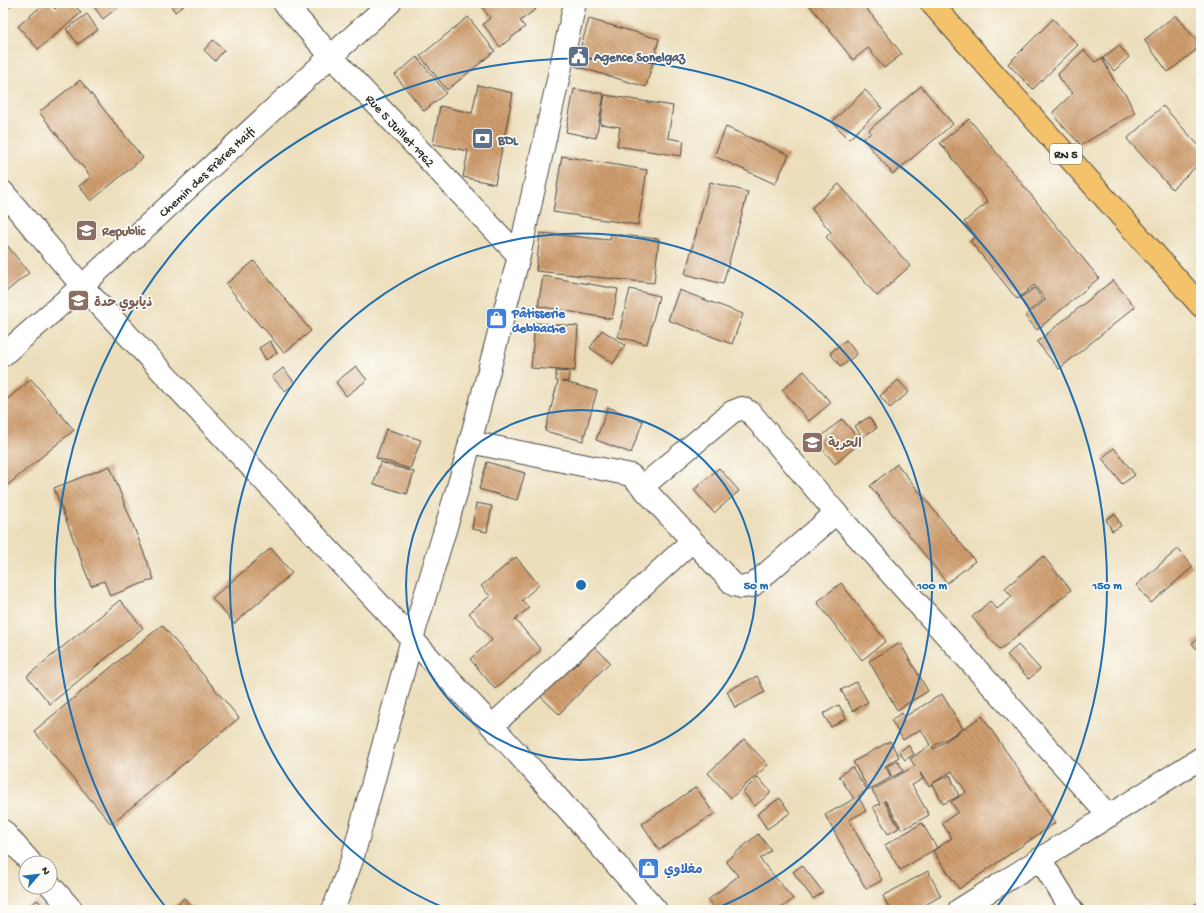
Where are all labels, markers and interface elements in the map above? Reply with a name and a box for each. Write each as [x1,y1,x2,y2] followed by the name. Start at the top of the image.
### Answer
[565,43,591,69] public building icon: Agence Sonelgaz
[593,51,686,66] place label: Agence Sonelgaz
[362,92,437,172] street label: Rue 5 Juillet 1962
[157,124,259,221] street label: Chemin des Frères Haifi
[469,126,495,152] bank icon: BDL
[497,134,519,149] place label: BDL
[1050,144,1082,164] road number: RN 5
[74,217,100,243] school or university icon: Republic
[101,225,147,241] place label: Republic
[65,288,91,314] school or university icon: ذيابوي حدة
[94,296,152,312] place label: ذيابوي حدة
[483,306,509,332] shop icon: Pâtisserie debbache
[511,306,567,337] place label: Pâtisserie debbache
[800,429,826,455] school or university icon: الحرية
[828,436,862,452] place label: الحرية
[574,578,588,592] centre of rings
[744,580,769,594] text: 50 m
[916,580,947,594] text: 100 m
[1091,580,1122,594] text: 150 m
[18,855,58,895] north arrow
[636,855,662,881] shop icon: مغلاوي
[664,863,703,879] place label: مغلاوي
[38,865,52,877] text: N

